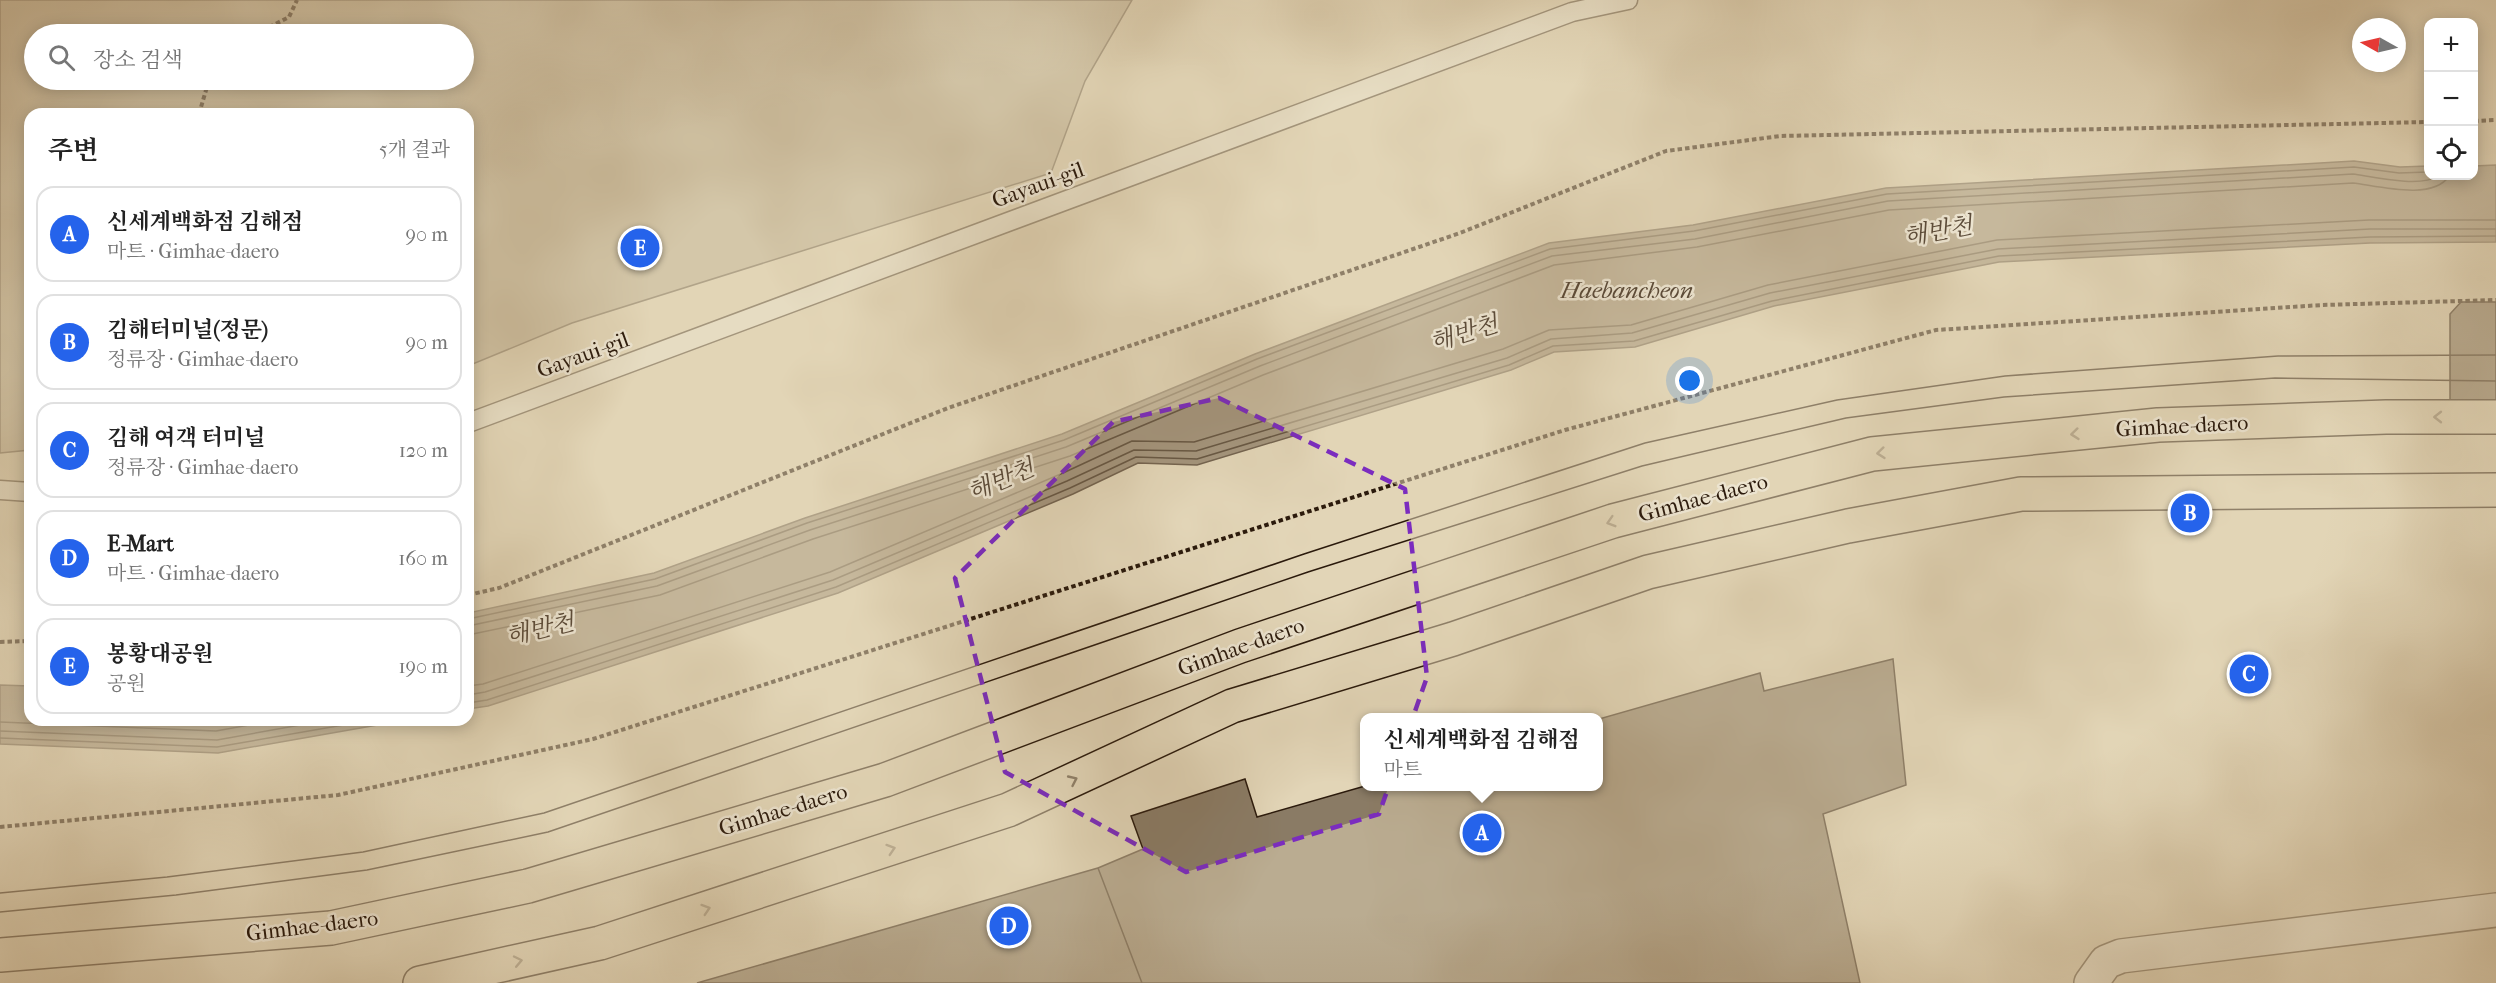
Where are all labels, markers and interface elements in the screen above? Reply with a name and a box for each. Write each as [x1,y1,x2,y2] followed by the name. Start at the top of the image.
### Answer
[2352,18,2406,72] north arrow
[2424,18,2478,180] map controls
[2424,18,2478,72] button: +
[24,24,474,90] search box
[45,41,78,74] icon: search
[93,47,183,73] text: 장소 검색
[2424,72,2478,126] button: −
[2424,126,2478,180] button: locate
[48,135,98,166] text: 주변
[379,138,450,161] text: 5개 결과
[988,156,1088,214] street label: Gayaui-gil
[107,209,303,235] text: 신세계백화점 김해점
[1901,211,1976,251] water label: 해반천
[63,223,76,246] text: A
[406,223,448,246] text: 90 m
[620,226,660,270] pin: E
[107,240,279,263] text: 마트 · Gimhae-daero
[1560,276,1693,304] water label: Haebancheon
[1427,309,1503,357] water label: 해반천
[107,317,268,343] text: 김해터미널(정문)
[533,326,633,384] street label: Gayaui-gil
[63,331,76,354] text: B
[406,331,448,354] text: 90 m
[107,348,298,371] text: 정류장 · Gimhae-daero
[1675,366,1704,395] your location
[2115,410,2249,442] street label: Gimhae-daero
[2433,411,2442,423] one-way arrow
[107,425,265,451] text: 김해 여객 터미널
[2071,427,2080,440] one-way arrow
[63,439,76,462] text: C
[399,439,448,462] text: 120 m
[1876,446,1886,459] one-way arrow
[964,453,1040,506] water label: 해반천
[107,456,298,479] text: 정류장 · Gimhae-daero
[1635,468,1771,528] street label: Gimhae-daero
[2170,490,2210,536] pin: B
[1606,515,1617,527] one-way arrow
[107,531,174,557] text: E-Mart
[62,547,77,570] text: D
[398,547,448,570] text: 160 m
[107,562,279,585] text: 마트 · Gimhae-daero
[503,607,579,650] water label: 해반천
[1174,612,1308,682] street label: Gimhae-daero
[107,641,213,667] text: 봉황대공원
[2230,652,2268,696] pin: C
[63,655,76,678] text: E
[398,655,448,678] text: 190 m
[107,672,146,695] text: 공원
[1360,713,1603,791] popup
[1384,727,1580,753] text: 신세계백화점 김해점
[1384,758,1422,781] text: 마트
[1067,776,1078,788] one-way arrow
[716,778,850,842] street label: Gimhae-daero
[1462,810,1502,856] pin: A
[885,843,896,856] one-way arrow
[700,904,711,916] one-way arrow
[990,904,1028,948] pin: D
[244,905,380,947] street label: Gimhae-daero
[513,956,523,969] one-way arrow

